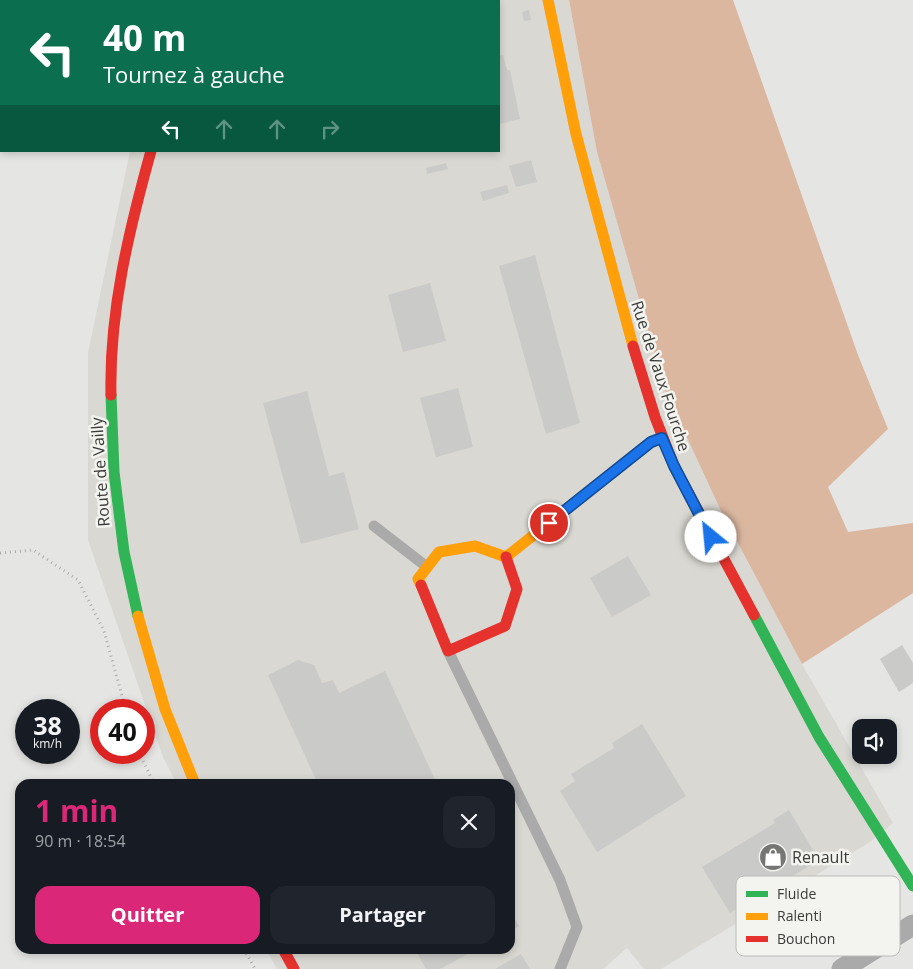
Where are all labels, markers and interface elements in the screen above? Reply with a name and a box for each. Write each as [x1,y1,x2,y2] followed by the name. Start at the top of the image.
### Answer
[103,14,186,61] text: 40 m
[20,20,85,85] icon: left
[103,59,285,89] text: Tournez à gauche
[157,115,185,143] icon: left
[210,115,238,143] icon: ahead
[263,115,291,143] icon: ahead
[316,115,344,143] icon: right
[626,298,696,454] street label: Rue de Vaux Fourche
[85,416,115,527] street label: Route de Vailly
[528,502,570,544] pin
[535,509,563,537] icon: arrive
[684,510,736,562] position arrow
[90,699,155,764] speed limit sign: 40
[33,708,62,742] text: 38
[852,719,897,764] map controls
[852,719,897,764] button: sound
[33,735,62,752] text: km/h
[35,790,118,831] text: 1 min
[443,796,495,848] button: close
[35,830,126,852] text: 90 m · 18:54
[758,842,788,872] shop icon: Renault
[792,846,849,868] place label: Renault
[736,876,900,956] legend
[777,884,816,903] text: Fluide
[35,886,260,944] button: Quitter
[270,886,495,944] button: Partager
[777,906,822,925] text: Ralenti
[777,929,835,948] text: Bouchon

